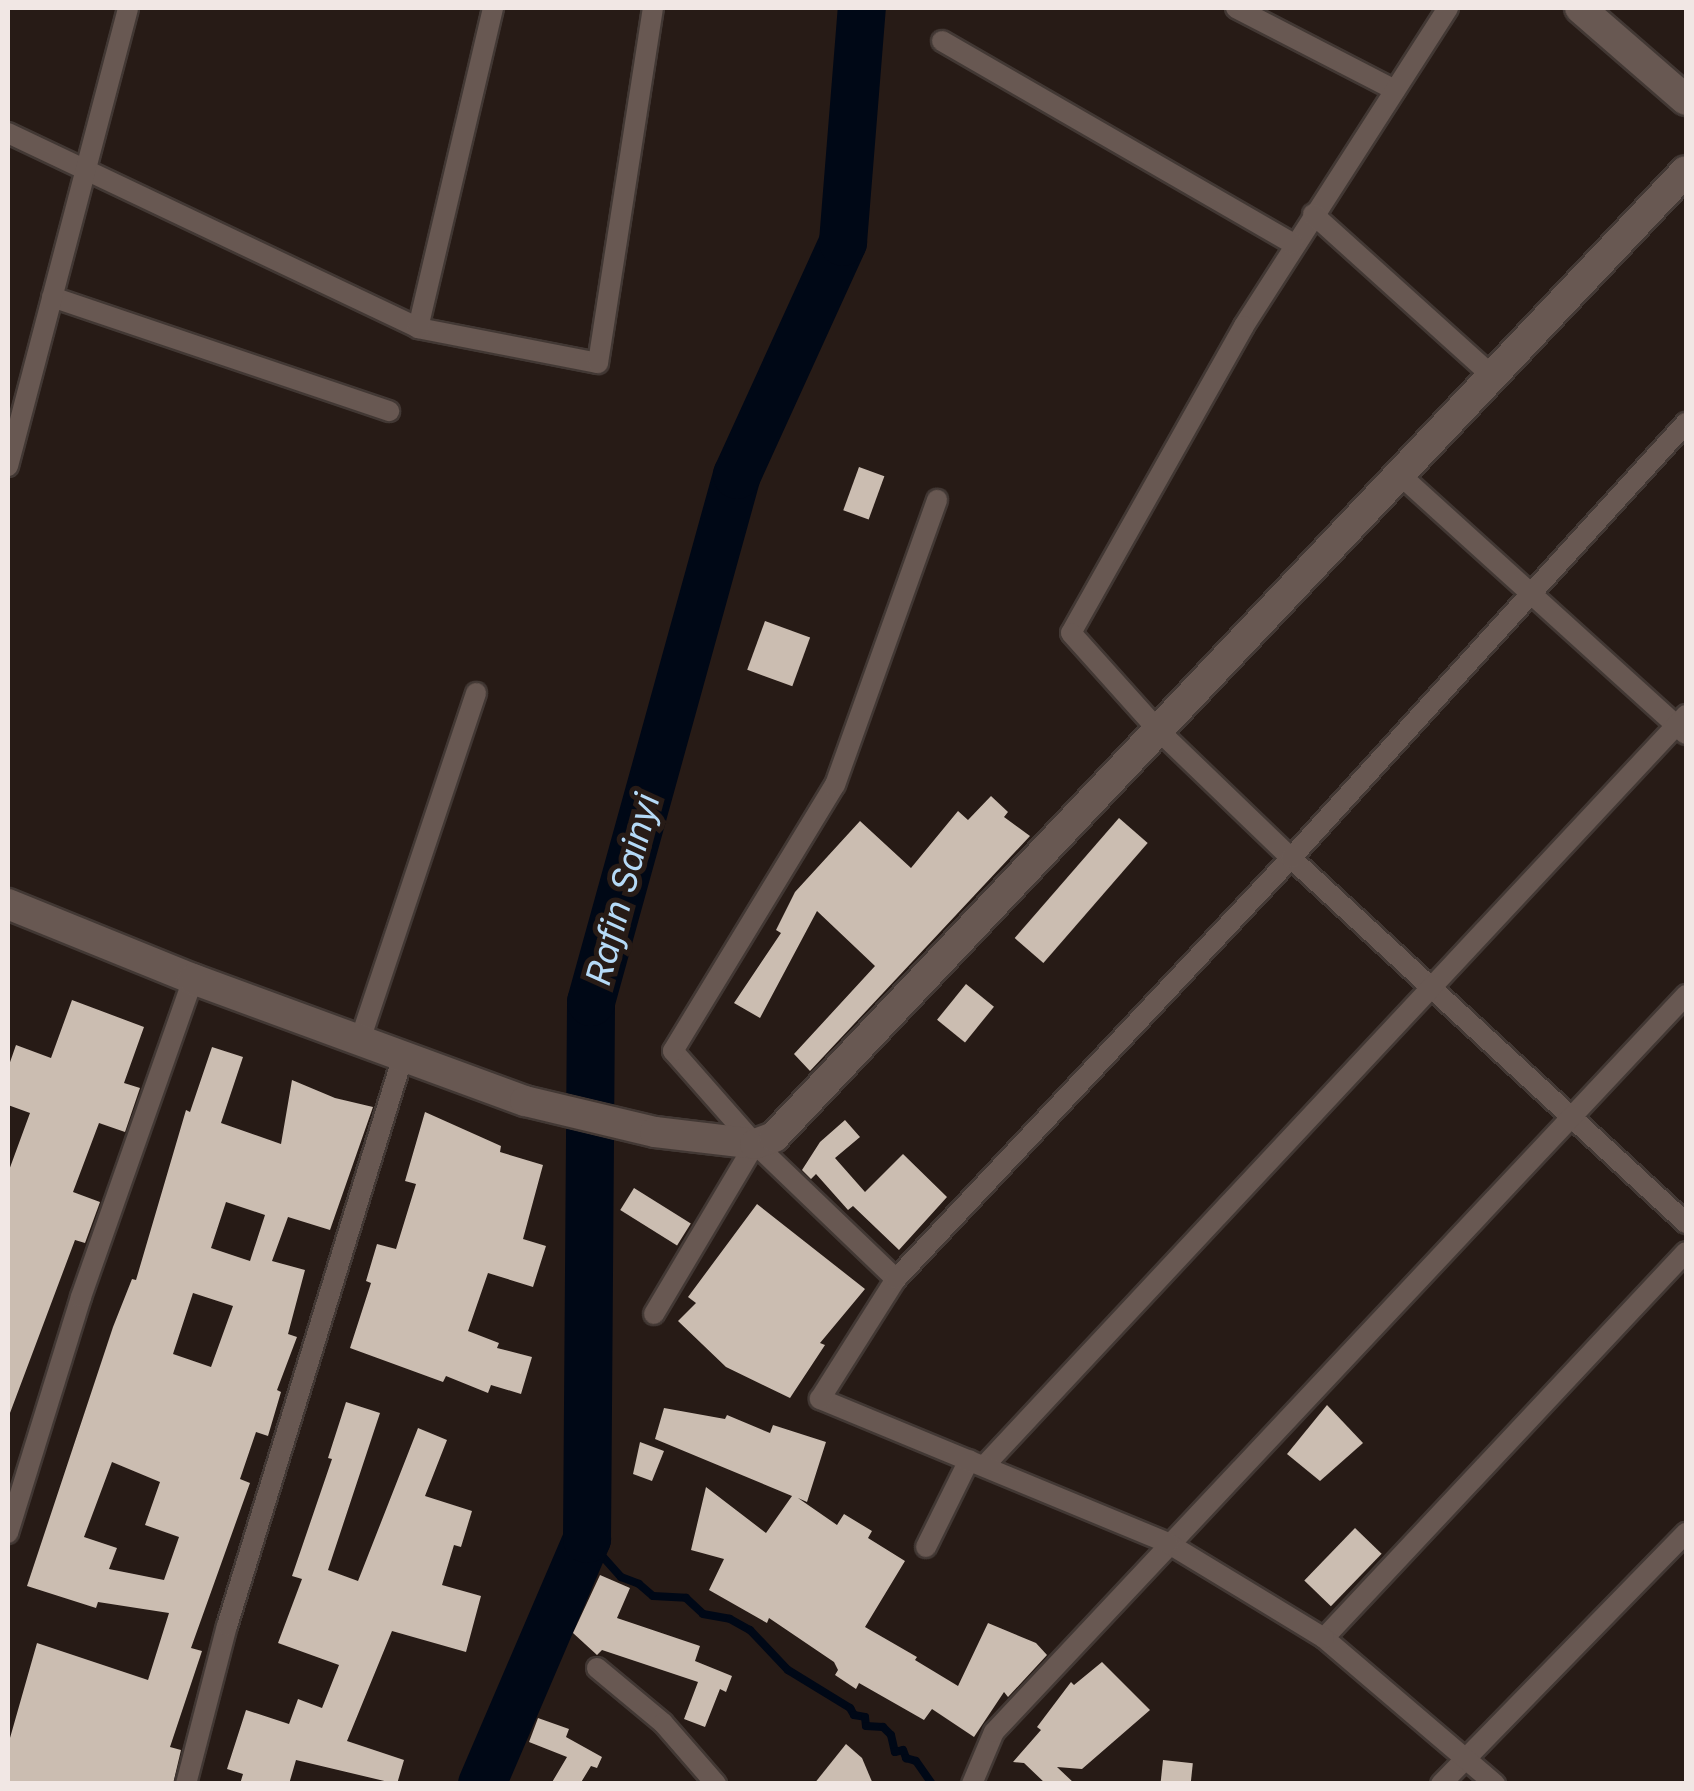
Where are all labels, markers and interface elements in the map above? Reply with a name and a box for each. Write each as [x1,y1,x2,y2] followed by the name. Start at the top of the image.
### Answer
[576,789,668,989] water label: Rafin Sainyi

